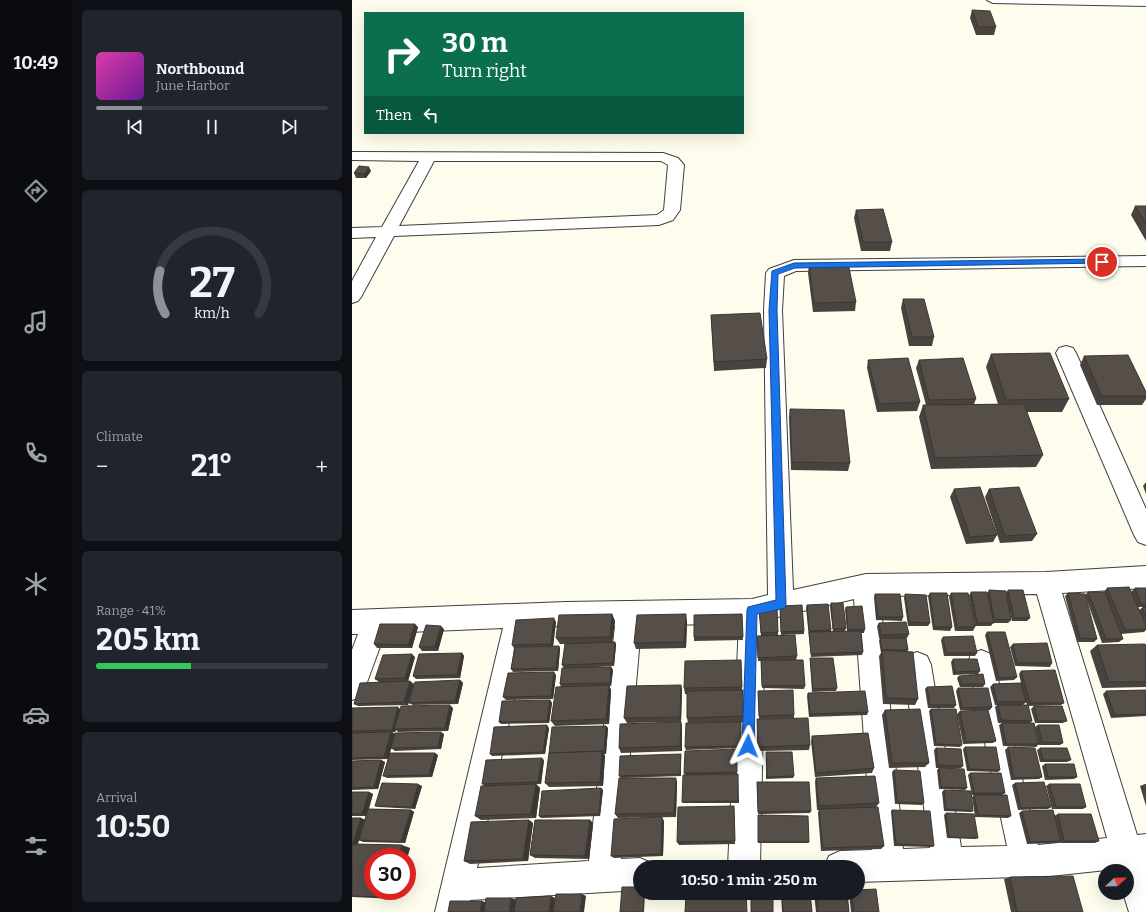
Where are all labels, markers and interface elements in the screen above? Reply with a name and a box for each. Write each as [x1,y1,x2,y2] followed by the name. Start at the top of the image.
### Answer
[442,26,508,59] text: 30 m
[376,28,428,80] icon: right
[14,52,59,74] text: 10:49
[156,60,244,78] text: Northbound
[442,60,527,82] text: Turn right
[156,78,230,93] text: June Harbor
[420,104,442,126] icon: left
[376,106,412,124] text: Then
[124,116,146,138] icon: previous
[201,116,223,138] icon: pause
[278,116,300,138] icon: next
[22,177,50,205] icon: directions
[1085,245,1119,279] pin
[1091,251,1113,273] icon: arrive
[189,257,235,307] text: 27
[194,304,230,321] text: km/h
[22,308,50,336] icon: music
[96,429,143,444] text: Climate
[22,439,50,467] icon: phone
[191,448,233,484] text: 21°
[96,453,108,480] text: −
[315,453,328,480] text: +
[22,570,50,598] icon: climate
[96,603,166,618] text: Range · 41%
[96,622,200,658] text: 205 km
[22,701,50,729] icon: car
[727,725,769,767] position arrow
[96,790,137,805] text: Arrival
[96,809,170,845] text: 10:50
[22,832,50,860] icon: filters
[364,848,416,900] speed limit sign: 30
[1098,864,1134,900] north arrow
[1098,864,1134,900] map controls
[681,871,817,889] text: 10:50 · 1 min · 250 m

